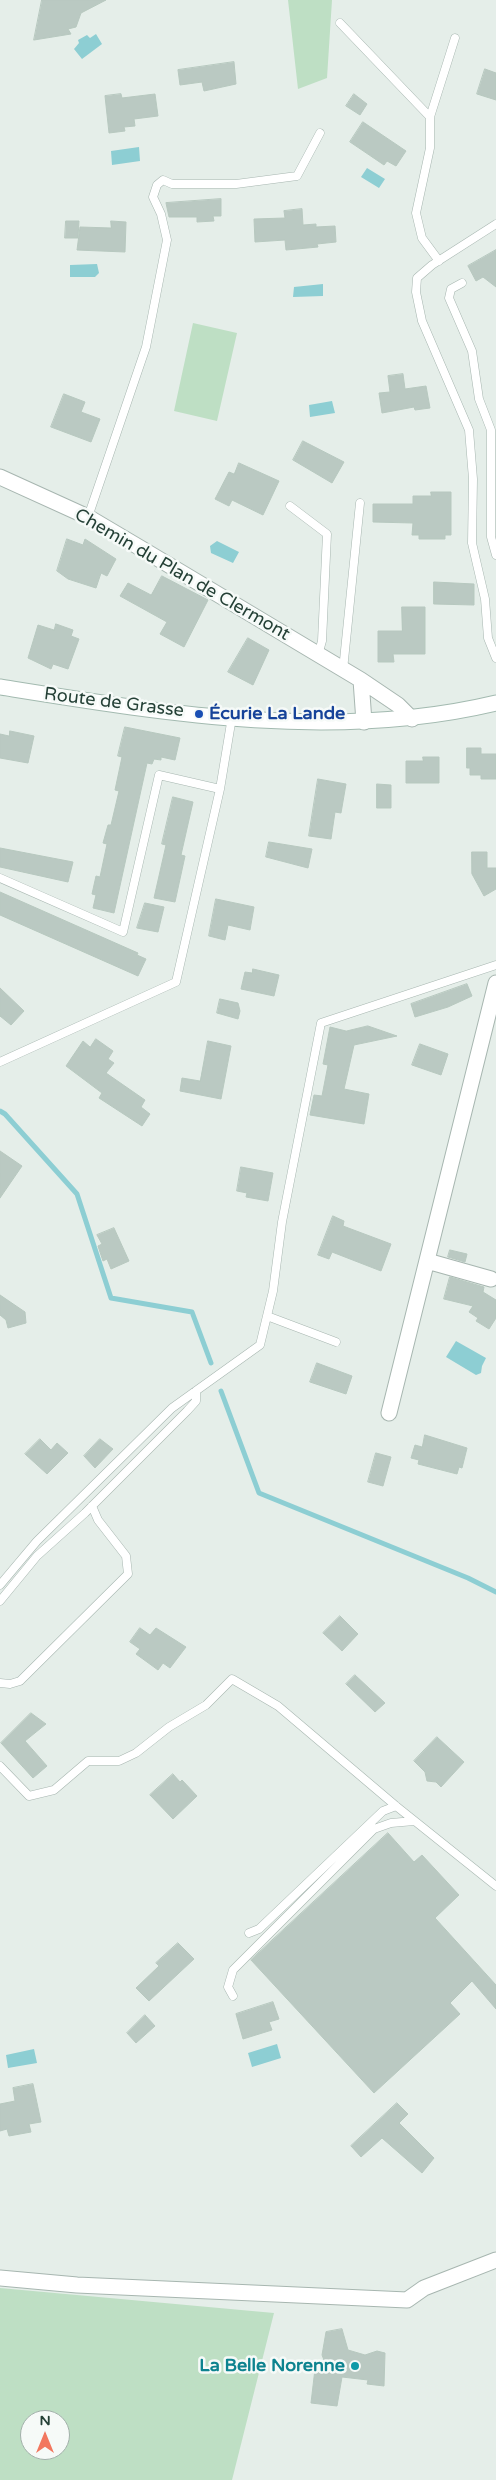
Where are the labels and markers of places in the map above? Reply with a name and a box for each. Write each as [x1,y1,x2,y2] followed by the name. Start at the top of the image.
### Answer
[209,703,345,725] place label: Écurie La Lande
[193,708,205,720] marker: Écurie La Lande
[199,2355,345,2377] place label: La Belle Norenne
[349,2360,361,2372] marker: La Belle Norenne

